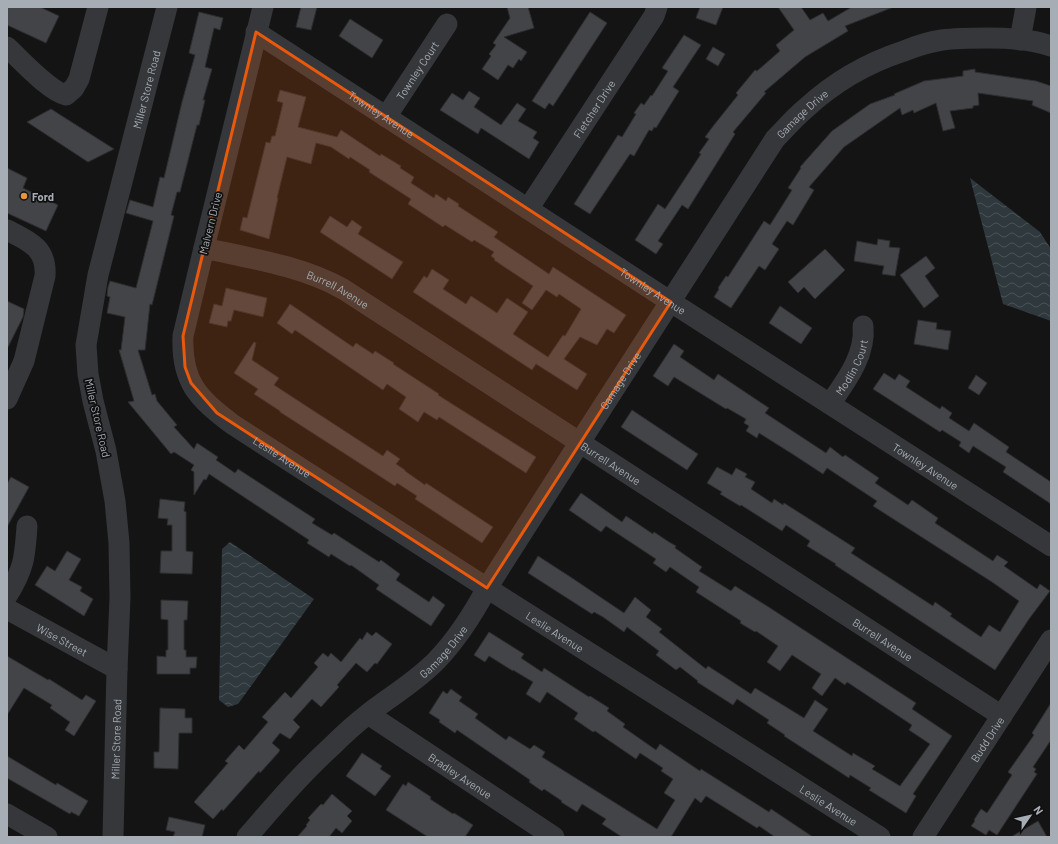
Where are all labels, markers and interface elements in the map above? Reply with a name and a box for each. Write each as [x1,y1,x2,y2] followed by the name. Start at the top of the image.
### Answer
[393,38,441,102] street label: Townley Court
[129,49,162,130] street label: Miller Store Road
[570,77,617,140] street label: Fletcher Drive
[773,86,830,140] street label: Gamage Drive
[346,88,417,140] street label: Townley Avenue
[32,190,54,203] place label: Ford
[196,190,224,255] street label: Malvern Drive
[19,191,29,201] marker: Ford
[618,264,689,317] street label: Townley Avenue
[305,267,372,311] street label: Burrell Avenue
[832,338,869,397] street label: Modlin Court
[597,349,643,411] street label: Gamage Drive
[83,377,113,459] street label: Miller Store Road
[251,433,314,480] street label: Leslie Avenue
[579,439,644,487] street label: Burrell Avenue
[891,440,961,492] street label: Townley Avenue
[524,608,587,654] street label: Leslie Avenue
[851,615,916,663] street label: Burrell Avenue
[35,620,90,658] street label: Wise Street
[416,622,470,680] street label: Gamage Drive
[108,699,123,779] street label: Miller Store Road
[967,714,1006,764] street label: Budd Drive
[427,750,495,801] street label: Bradley Avenue
[798,782,860,828] street label: Leslie Avenue
[1010,796,1050,836] north arrow
[1031,803,1046,817] text: N

